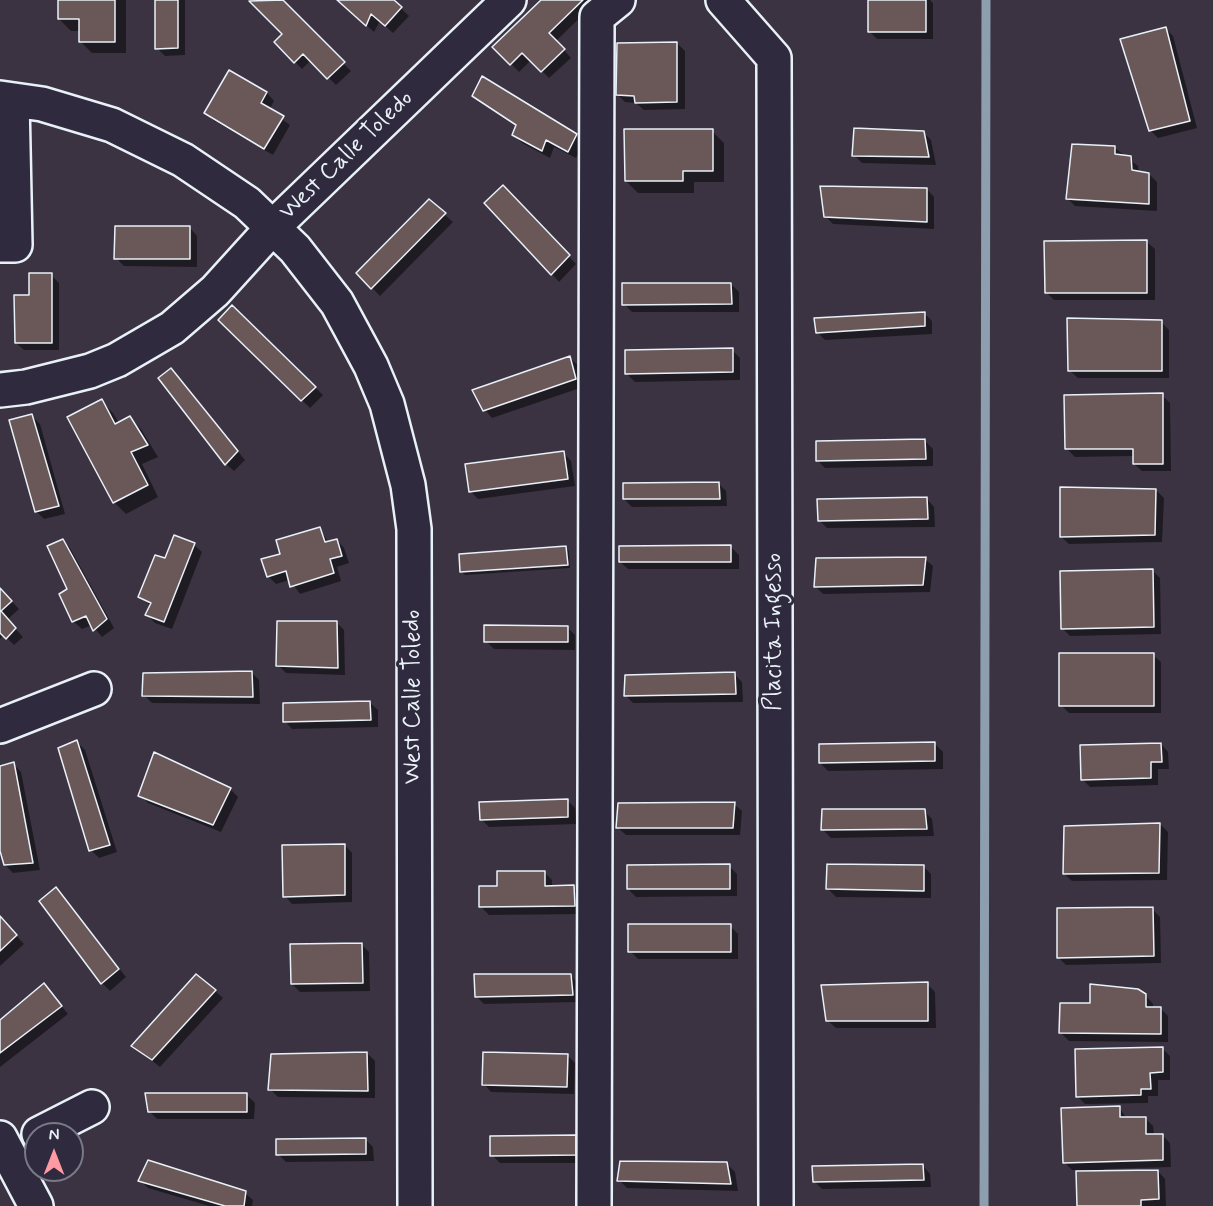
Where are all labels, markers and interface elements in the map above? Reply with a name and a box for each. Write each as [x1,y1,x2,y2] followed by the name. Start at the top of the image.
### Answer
[274,85,420,227] street label: West Calle Toledo
[761,553,789,711] street label: Placita Ingesso
[400,610,428,784] street label: West Calle Toledo
[24,1122,84,1182] north arrow
[49,1125,59,1146] text: N

